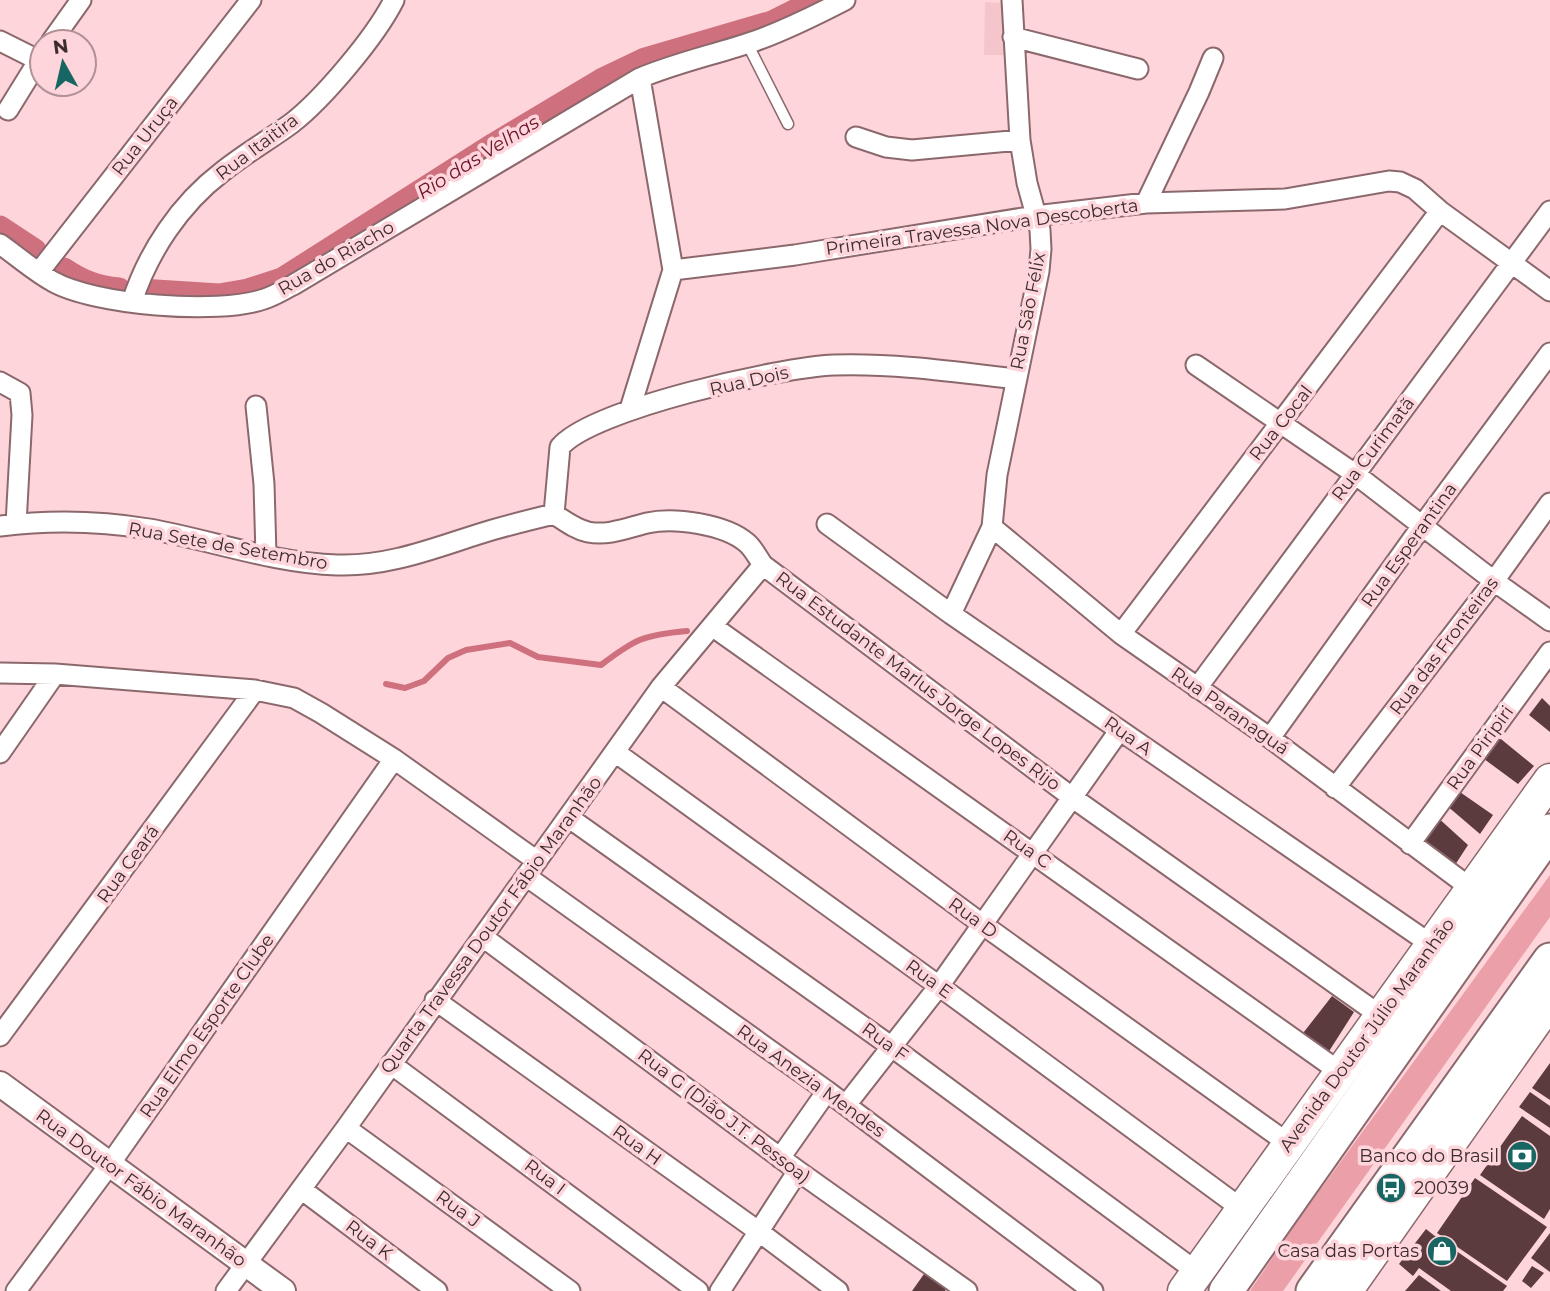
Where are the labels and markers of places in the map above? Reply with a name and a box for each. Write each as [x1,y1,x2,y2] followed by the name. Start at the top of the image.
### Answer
[1505,1139,1539,1173] bank icon: Banco do Brasil
[1359,1145,1499,1167] place label: Banco do Brasil
[1374,1171,1408,1205] bus stop icon: 20039
[1414,1177,1469,1199] place label: 20039
[1425,1234,1459,1268] shop icon: Casa das Portas
[1277,1240,1419,1262] place label: Casa das Portas

